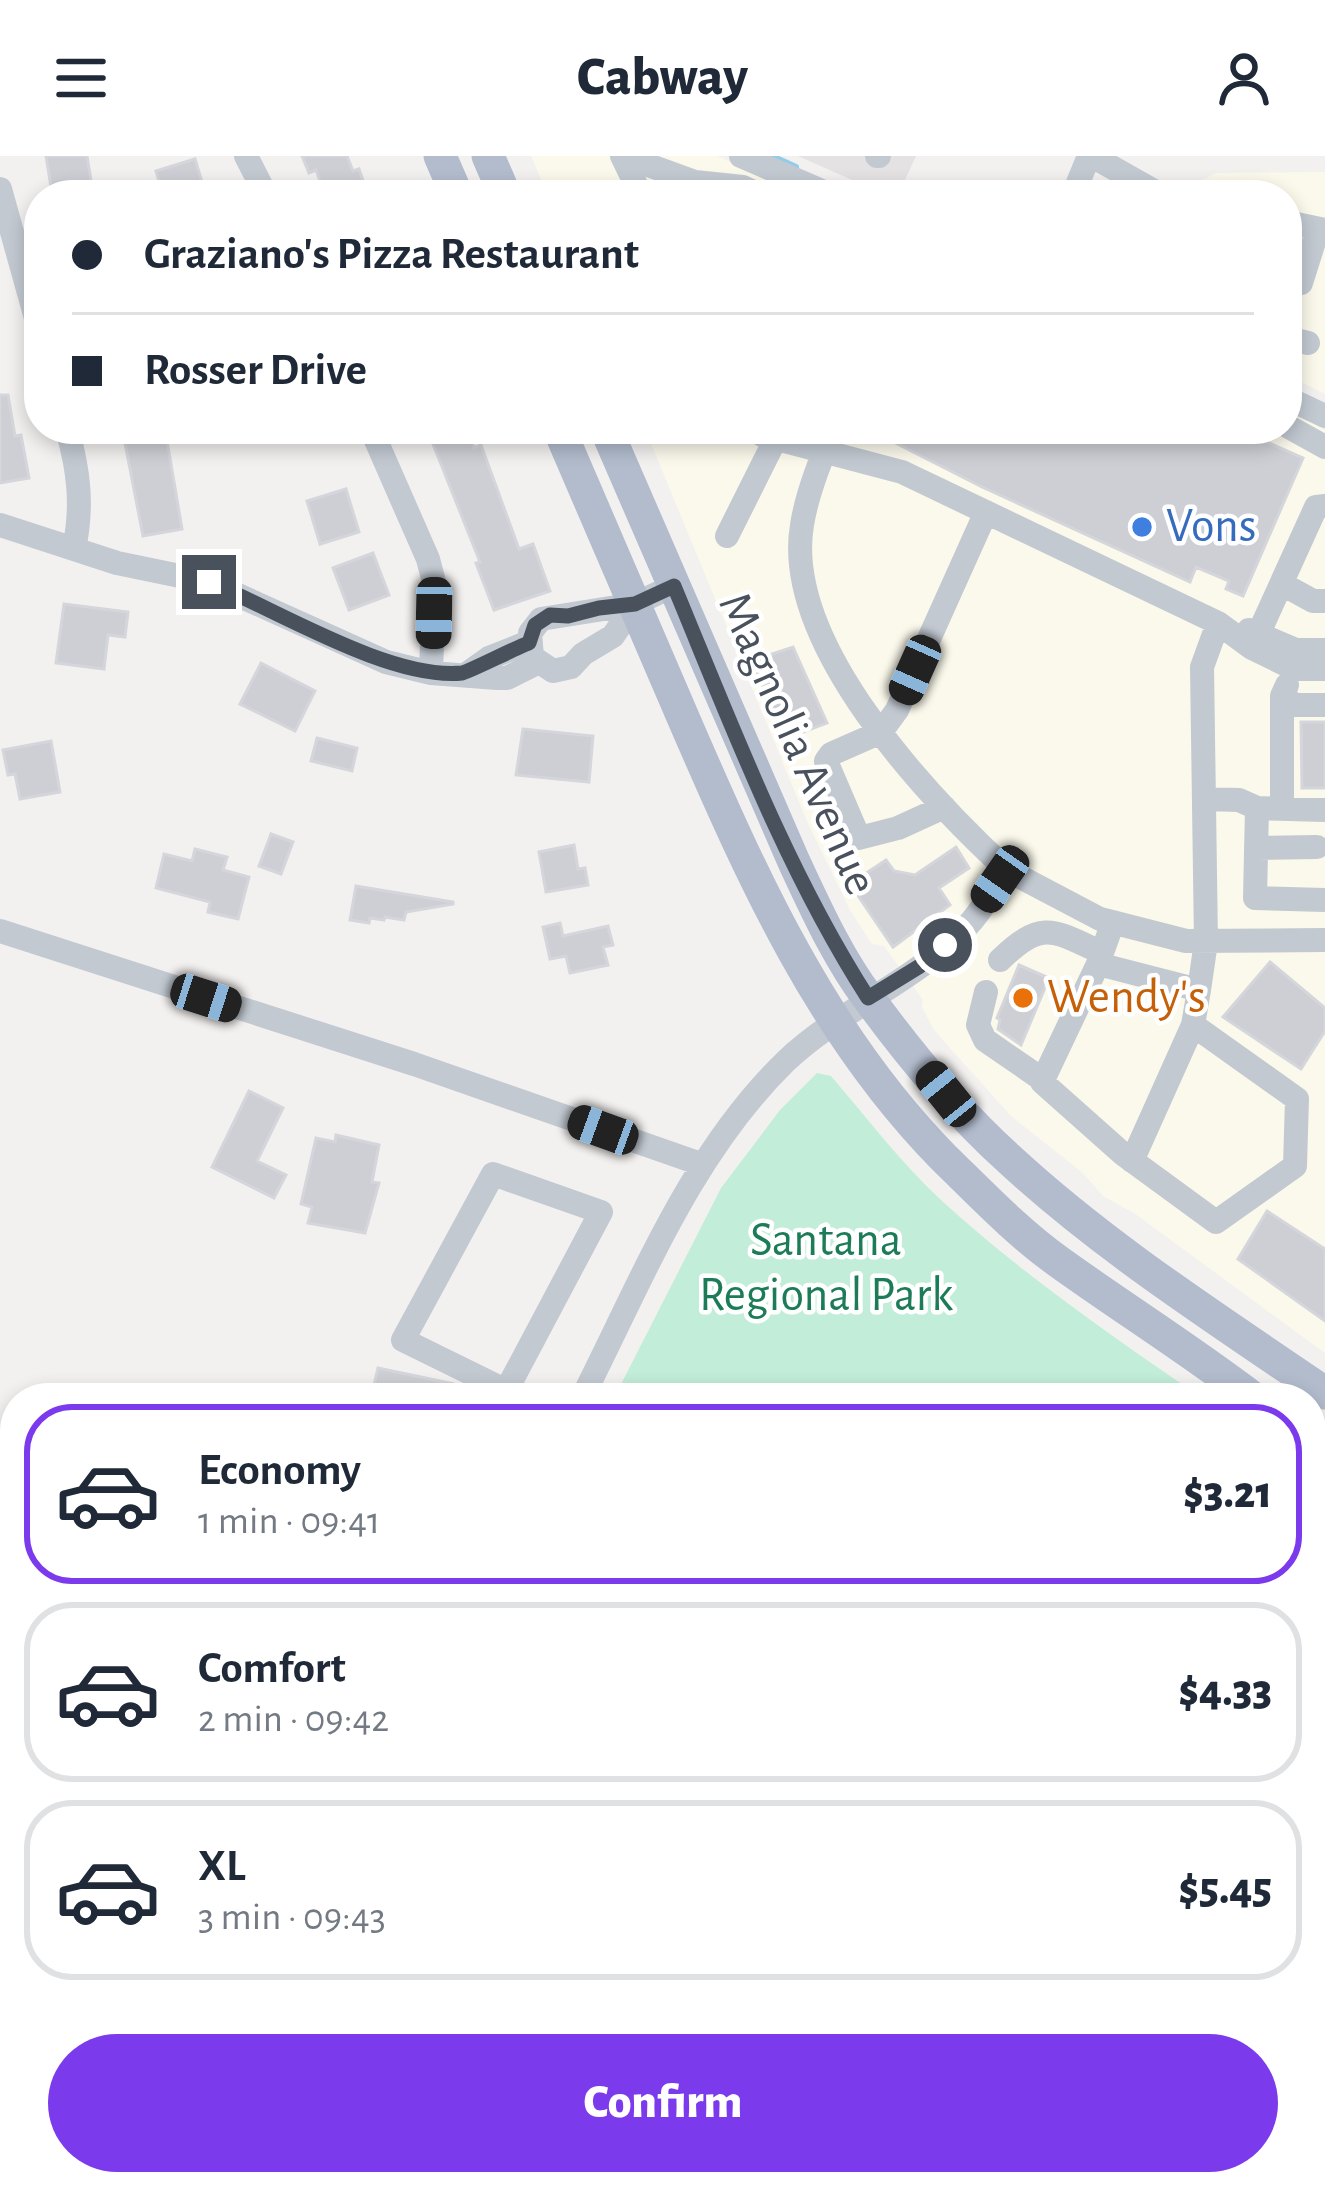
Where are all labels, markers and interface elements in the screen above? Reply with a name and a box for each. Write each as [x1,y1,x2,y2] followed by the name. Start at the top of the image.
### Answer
[48,45,114,111] icon: menu
[1211,45,1277,111] icon: person
[577,51,748,105] text: Cabway
[144,232,639,277] text: Graziano's Pizza Restaurant
[144,348,367,393] text: Rosser Drive
[1166,503,1257,551] place label: Vons
[1129,514,1155,540] marker: Vons
[182,555,236,609] route end
[415,577,453,649] car
[709,586,885,902] street label: Magnolia Avenue
[884,630,946,710] car
[965,839,1035,919] car
[918,918,972,972] route start
[166,970,246,1026] car
[1047,974,1206,1022] place label: Wendy's
[1010,985,1036,1011] marker: Wendy's
[909,1055,983,1133] car
[563,1101,643,1159] car
[699,1217,953,1320] park label: Santana Regional Park
[54,1440,162,1548] icon: car
[198,1448,361,1493] text: Economy
[1183,1471,1272,1516] text: $3.21
[198,1502,380,1541] text: 1 min · 09:41
[54,1638,162,1746] icon: car
[198,1646,346,1691] text: Comfort
[1178,1669,1272,1714] text: $4.33
[198,1700,389,1739] text: 2 min · 09:42
[54,1836,162,1944] icon: car
[198,1844,246,1889] text: XL
[1179,1867,1272,1912] text: $5.45
[198,1898,386,1937] text: 3 min · 09:43
[48,2034,1278,2172] button: Confirm

